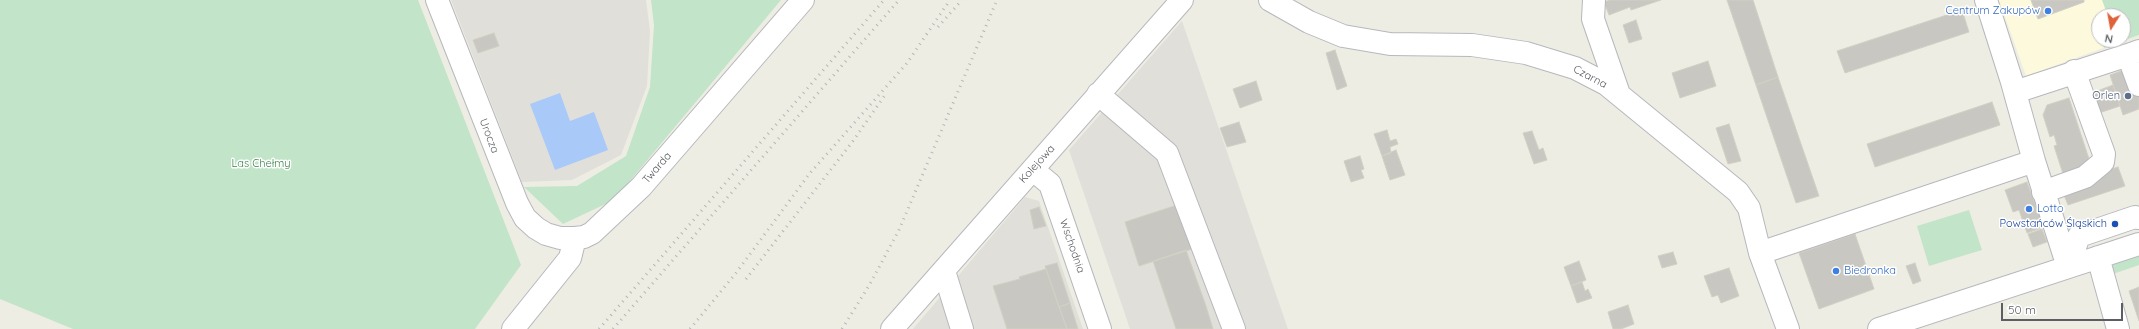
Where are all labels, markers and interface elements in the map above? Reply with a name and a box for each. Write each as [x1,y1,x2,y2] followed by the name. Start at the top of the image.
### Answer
[1946,4,2040,18] place label: Centrum Zakupów
[2043,6,2053,16] marker: Centrum Zakupów
[2091,8,2131,48] north arrow
[2104,31,2114,46] text: N
[1571,63,1609,91] street label: Czarna
[2092,89,2120,103] place label: Orlen
[2123,91,2133,101] marker: Orlen
[476,117,502,155] street label: Urocza
[1016,142,1058,186] street label: Kolejowa
[640,149,674,187] street label: Twarda
[231,157,291,171] park label: Las Chełmy
[2037,202,2064,216] place label: Lotto
[2024,204,2034,214] marker: Lotto
[1057,217,1087,275] street label: Wschodnia
[1999,217,2107,231] place label: Powstańców Śląskich
[2110,219,2120,229] marker: Powstańców Śląskich
[1844,264,1896,278] place label: Biedronka
[1831,266,1841,276] marker: Biedronka
[2003,295,2125,321] scale bar
[2008,302,2036,317] text: 50 m

